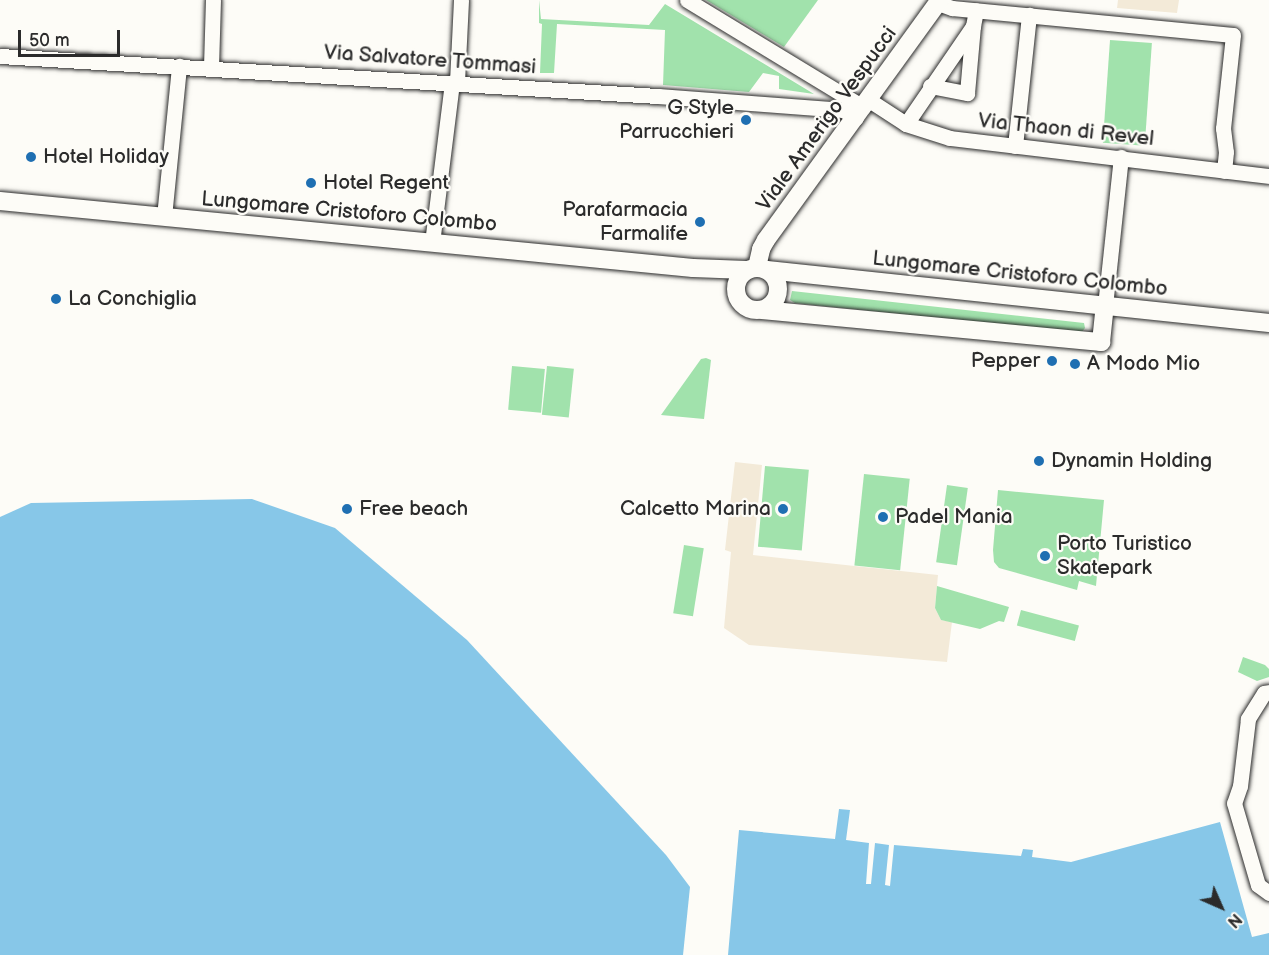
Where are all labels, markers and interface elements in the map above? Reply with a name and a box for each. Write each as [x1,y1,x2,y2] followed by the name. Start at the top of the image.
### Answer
[21,18,123,56] scale bar
[751,22,903,216] street label: Viale Amerigo Vespucci
[29,30,70,51] text: 50 m
[323,40,537,80] street label: Via Salvatore Tommasi
[619,95,734,145] place label: G Style Parrucchieri
[977,108,1155,152] street label: Via Thaon di Revel
[739,113,753,127] marker: G Style Parrucchieri
[43,144,169,170] place label: Hotel Holiday
[24,150,38,164] marker: Hotel Holiday
[323,170,449,196] place label: Hotel Regent
[304,176,318,190] marker: Hotel Regent
[200,187,498,237] street label: Lungomare Cristoforo Colombo
[562,197,688,247] place label: Parafarmacia Farmalife
[693,215,707,229] marker: Parafarmacia Farmalife
[871,246,1169,302] street label: Lungomare Cristoforo Colombo
[68,286,197,312] place label: La Conchiglia
[49,292,63,306] marker: La Conchiglia
[971,348,1040,374] place label: Pepper
[1087,351,1200,377] place label: A Modo Mio
[1045,354,1059,368] marker: Pepper
[1068,357,1082,371] marker: A Modo Mio
[1051,448,1212,474] place label: Dynamin Holding
[1032,454,1046,468] marker: Dynamin Holding
[359,496,468,522] place label: Free beach
[620,496,771,522] place label: Calcetto Marina
[340,502,354,516] marker: Free beach
[776,502,790,516] marker: Calcetto Marina
[895,504,1013,530] place label: Padel Mania
[876,510,890,524] marker: Padel Mania
[1057,531,1193,581] place label: Porto Turistico Skatepark
[1038,549,1052,563] marker: Porto Turistico Skatepark
[1191,877,1251,937] north arrow
[1223,909,1245,931] text: N

